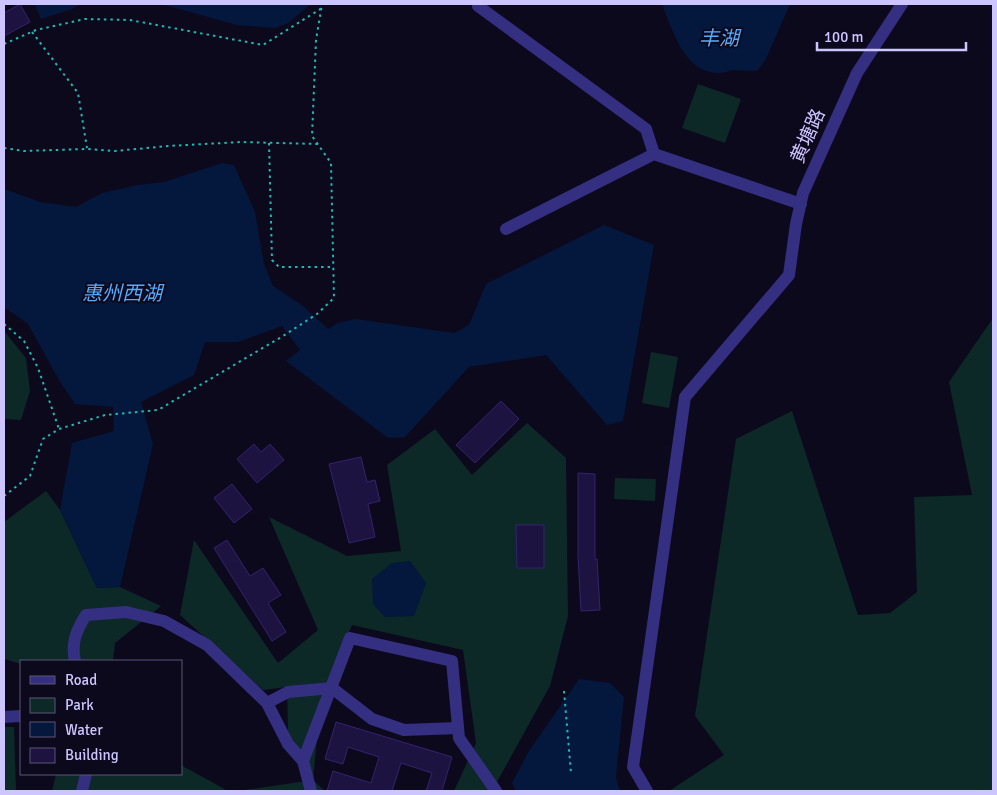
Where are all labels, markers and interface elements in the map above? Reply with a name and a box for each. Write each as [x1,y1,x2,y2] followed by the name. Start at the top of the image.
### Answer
[817,20,966,52] scale bar
[699,26,742,51] water label: 丰湖
[824,28,864,46] text: 100 m
[785,105,831,167] street label: 黄塘路
[82,281,165,306] water label: 惠州西湖
[20,660,182,775] legend
[65,671,97,689] text: Road
[65,696,94,714] text: Park
[65,721,103,739] text: Water
[65,746,119,764] text: Building

